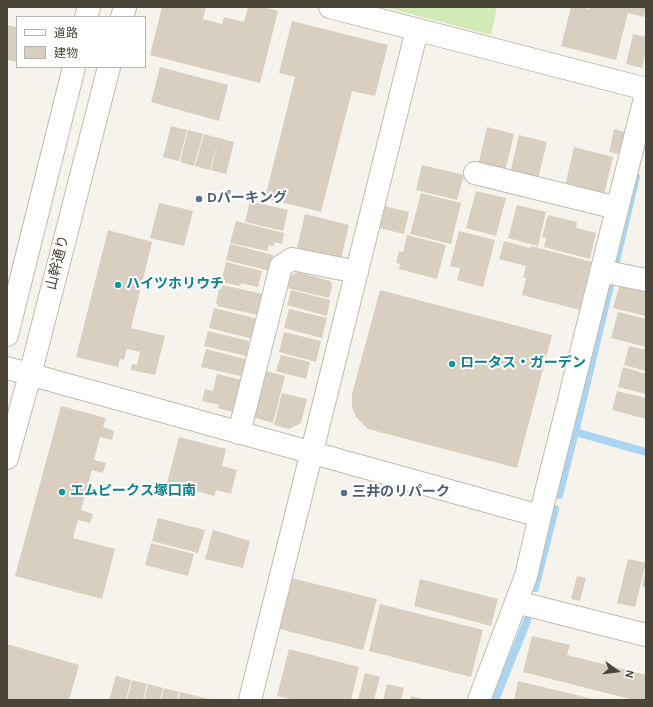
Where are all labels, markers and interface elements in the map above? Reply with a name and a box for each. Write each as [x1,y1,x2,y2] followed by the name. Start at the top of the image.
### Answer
[16,16,146,68] legend
[54,26,78,42] text: 道路
[54,46,78,62] text: 建物
[207,191,287,207] place label: Dパーキング
[194,194,204,204] marker: Dパーキング
[44,234,74,292] street label: 山幹通り
[126,277,224,293] place label: ハイツホリウチ
[113,280,123,290] marker: ハイツホリウチ
[460,356,586,372] place label: ロータス・ガーデン
[447,359,457,369] marker: ロータス・ガーデン
[70,484,196,500] place label: エムピークス塚口南
[352,485,450,501] place label: 三井のリパーク
[57,487,67,497] marker: エムピークス塚口南
[339,488,349,498] marker: 三井のリパーク
[597,651,637,691] north arrow
[621,668,636,679] text: N

